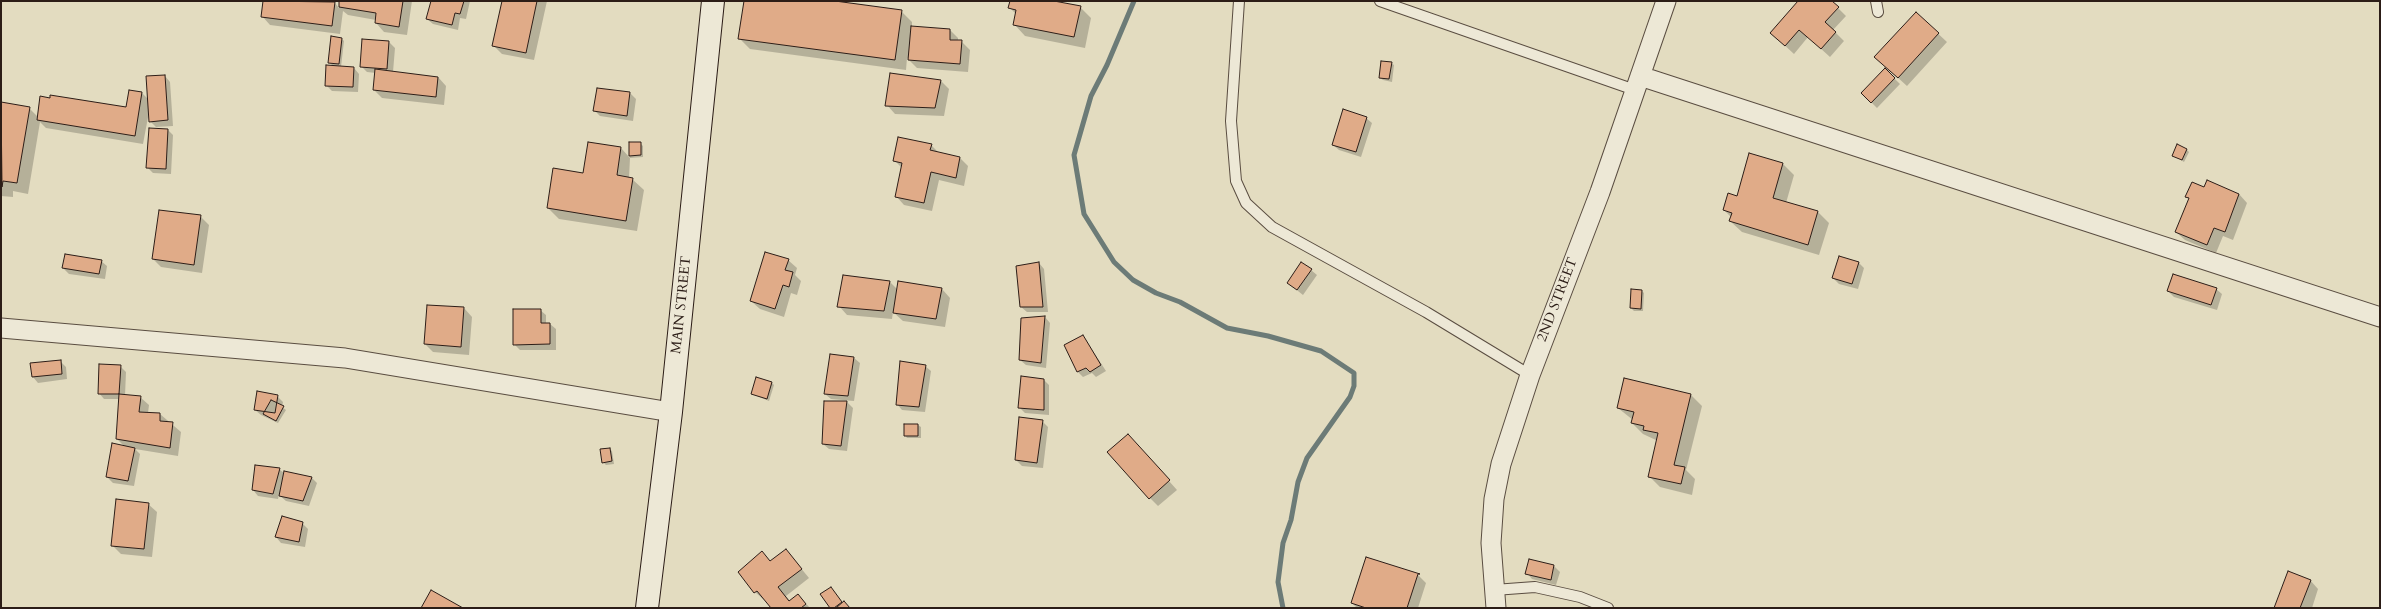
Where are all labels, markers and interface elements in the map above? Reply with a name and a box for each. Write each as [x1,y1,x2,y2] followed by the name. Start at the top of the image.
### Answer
[669,255,695,355] street label: MAIN STREET
[1534,256,1582,344] street label: 2ND STREET

